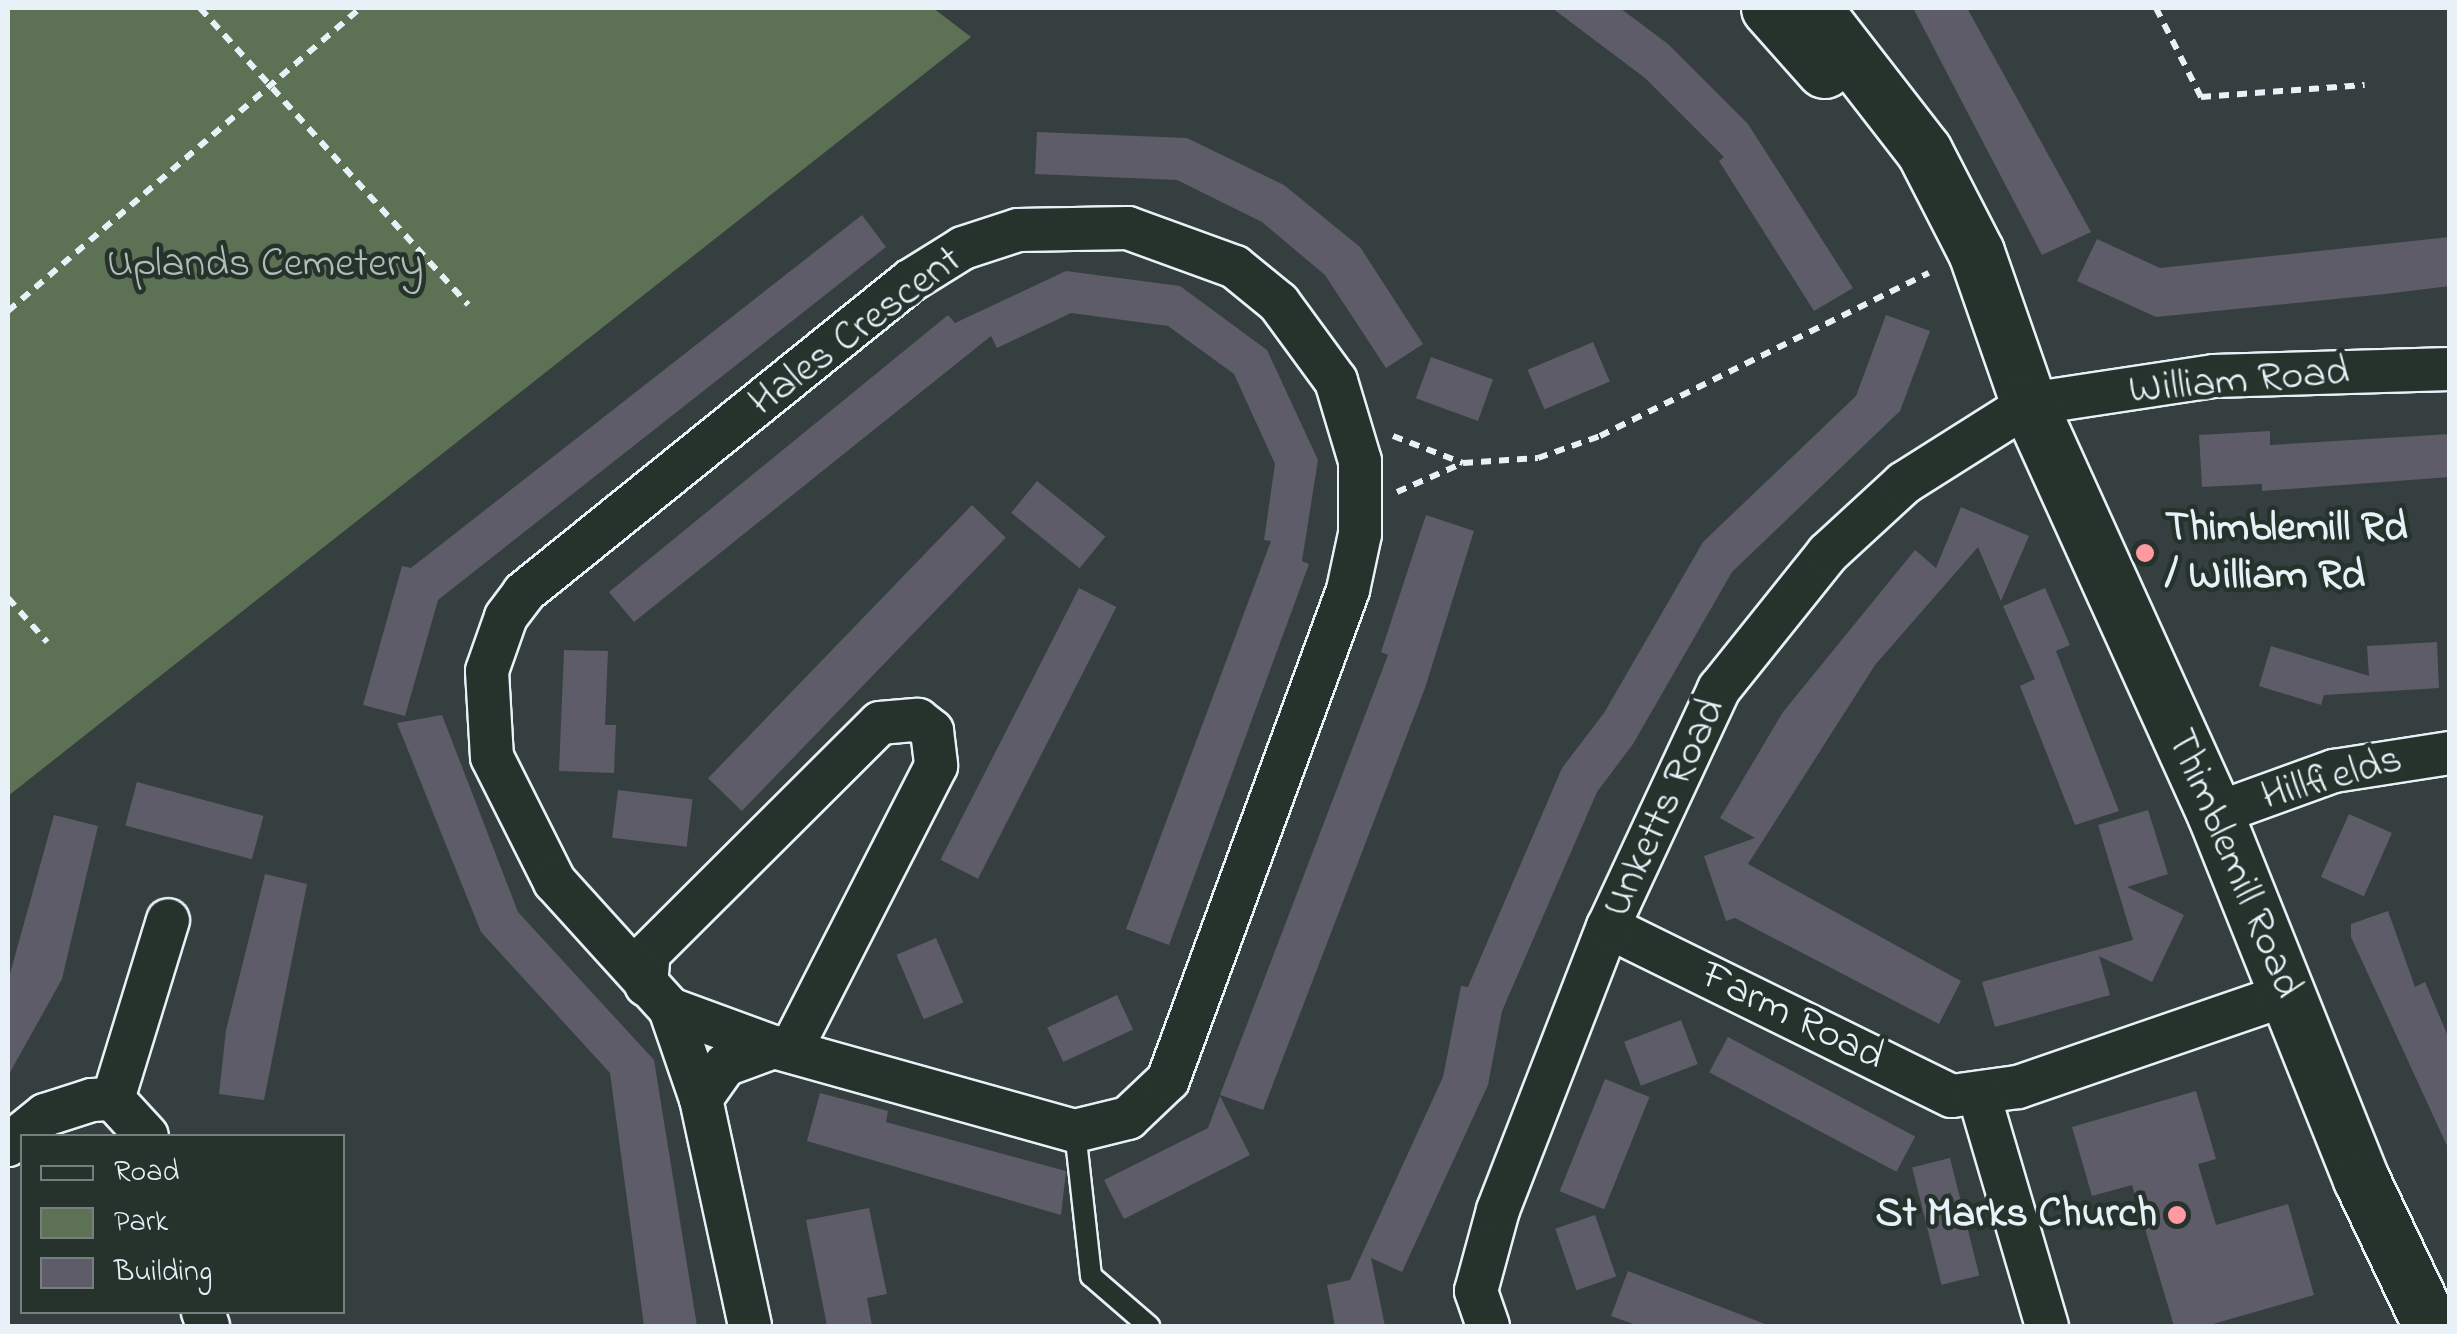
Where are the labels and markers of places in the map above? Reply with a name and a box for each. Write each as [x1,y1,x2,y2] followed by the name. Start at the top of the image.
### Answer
[2165,504,2408,602] place label: Thimblemill Rd / William Rd
[2134,542,2156,564] marker: Thimblemill Rd / William Rd
[1875,1190,2157,1240] place label: St Marks Church
[2166,1204,2188,1226] marker: St Marks Church

